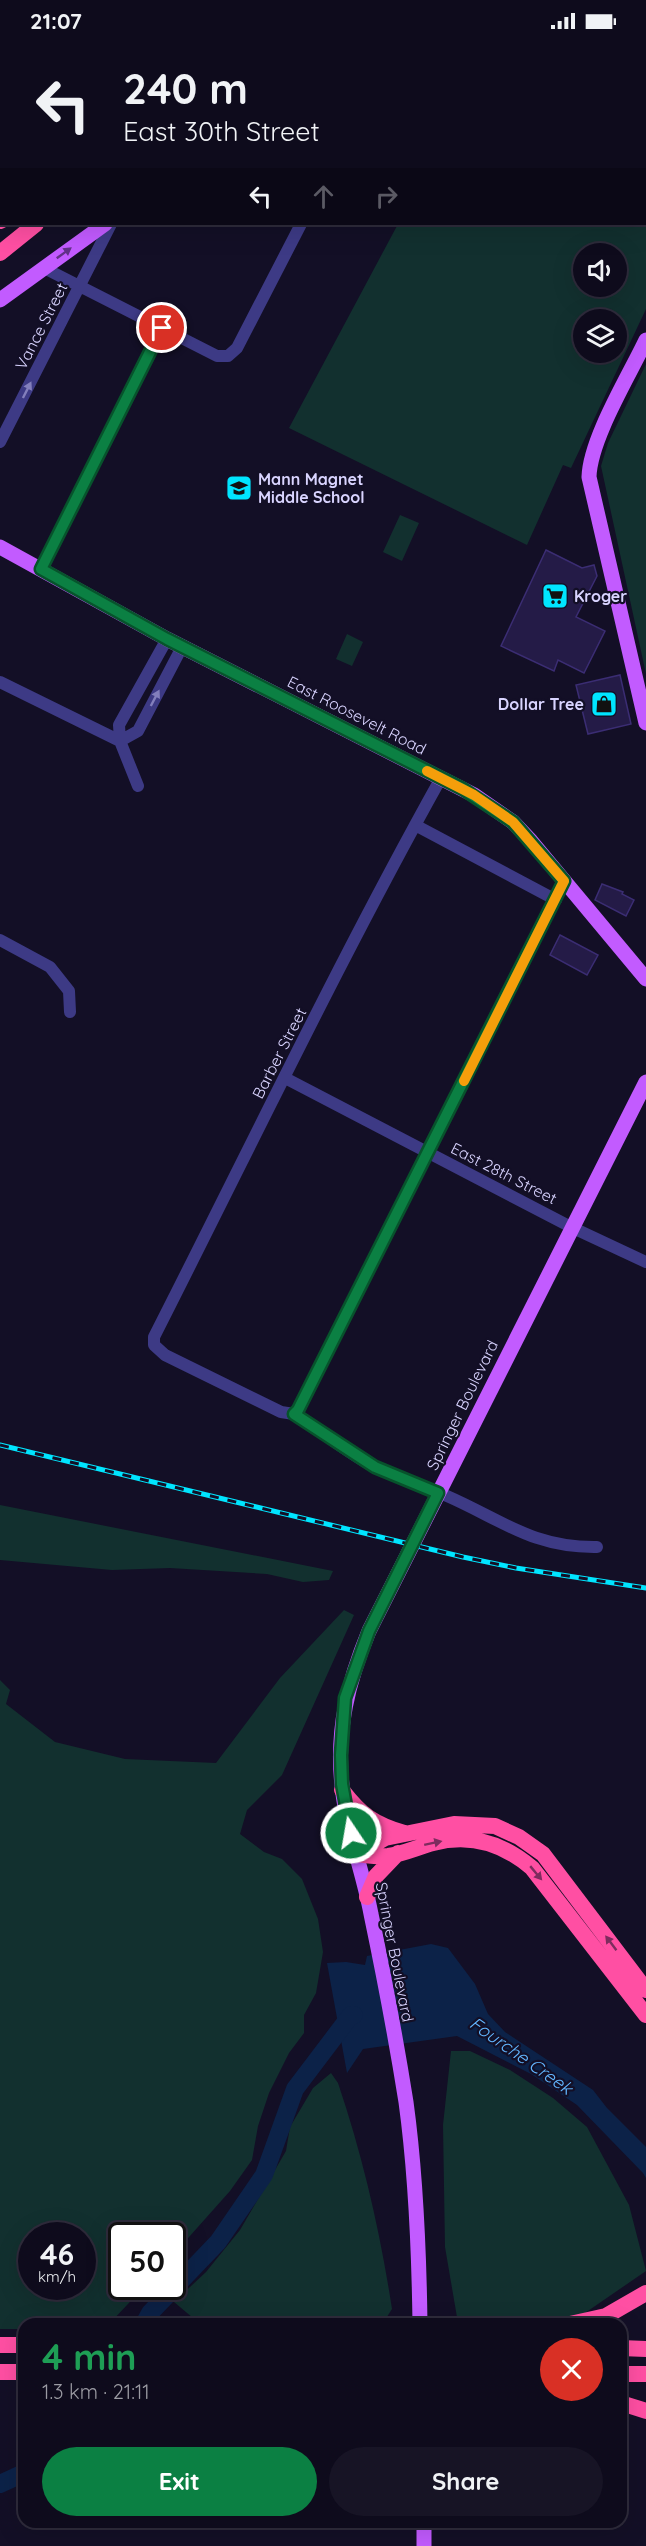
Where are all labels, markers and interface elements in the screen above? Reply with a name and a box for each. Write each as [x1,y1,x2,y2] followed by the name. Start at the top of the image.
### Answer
[30,7,82,35] text: 21:07
[123,62,248,115] text: 240 m
[24,66,102,144] icon: left
[123,114,320,148] text: East 30th Street
[244,180,277,213] icon: left
[307,180,340,213] icon: ahead
[370,180,403,213] icon: right
[573,243,627,363] map controls
[573,243,627,297] button: sound
[56,247,72,259] one-way arrow
[11,279,71,373] street label: Vance Street
[136,302,187,353] pin
[573,309,627,363] button: layers
[145,311,178,344] icon: arrive
[22,382,32,399] one-way arrow
[258,469,365,507] place label: Mann Magnet Middle School
[224,473,254,503] school or university icon: Mann Magnet Middle School
[540,581,570,611] supermarket icon: Kroger
[574,586,627,606] place label: Kroger
[284,671,430,759] street label: East Roosevelt Road
[150,689,160,706] one-way arrow
[589,689,619,719] shop icon: Dollar Tree
[498,694,584,714] place label: Dollar Tree
[248,1004,310,1102] street label: Barber Street
[448,1138,560,1208] street label: East 28th Street
[422,1337,502,1473] street label: Springer Boulevard
[319,1801,383,1865] position arrow
[424,1838,443,1848] one-way arrow
[529,1865,542,1881] one-way arrow
[372,1880,418,2024] street label: Springer Boulevard
[605,1935,617,1951] one-way arrow
[465,2012,578,2100] water label: Fourche Creek
[108,2222,186,2300] speed limit sign: 50
[40,2235,74,2273] text: 46
[38,2267,76,2286] text: km/h
[42,2334,136,2379] text: 4 min
[540,2338,603,2401] button: close
[42,2379,150,2404] text: 1.3 km · 21:11
[42,2447,317,2516] button: Exit
[329,2447,603,2516] button: Share

